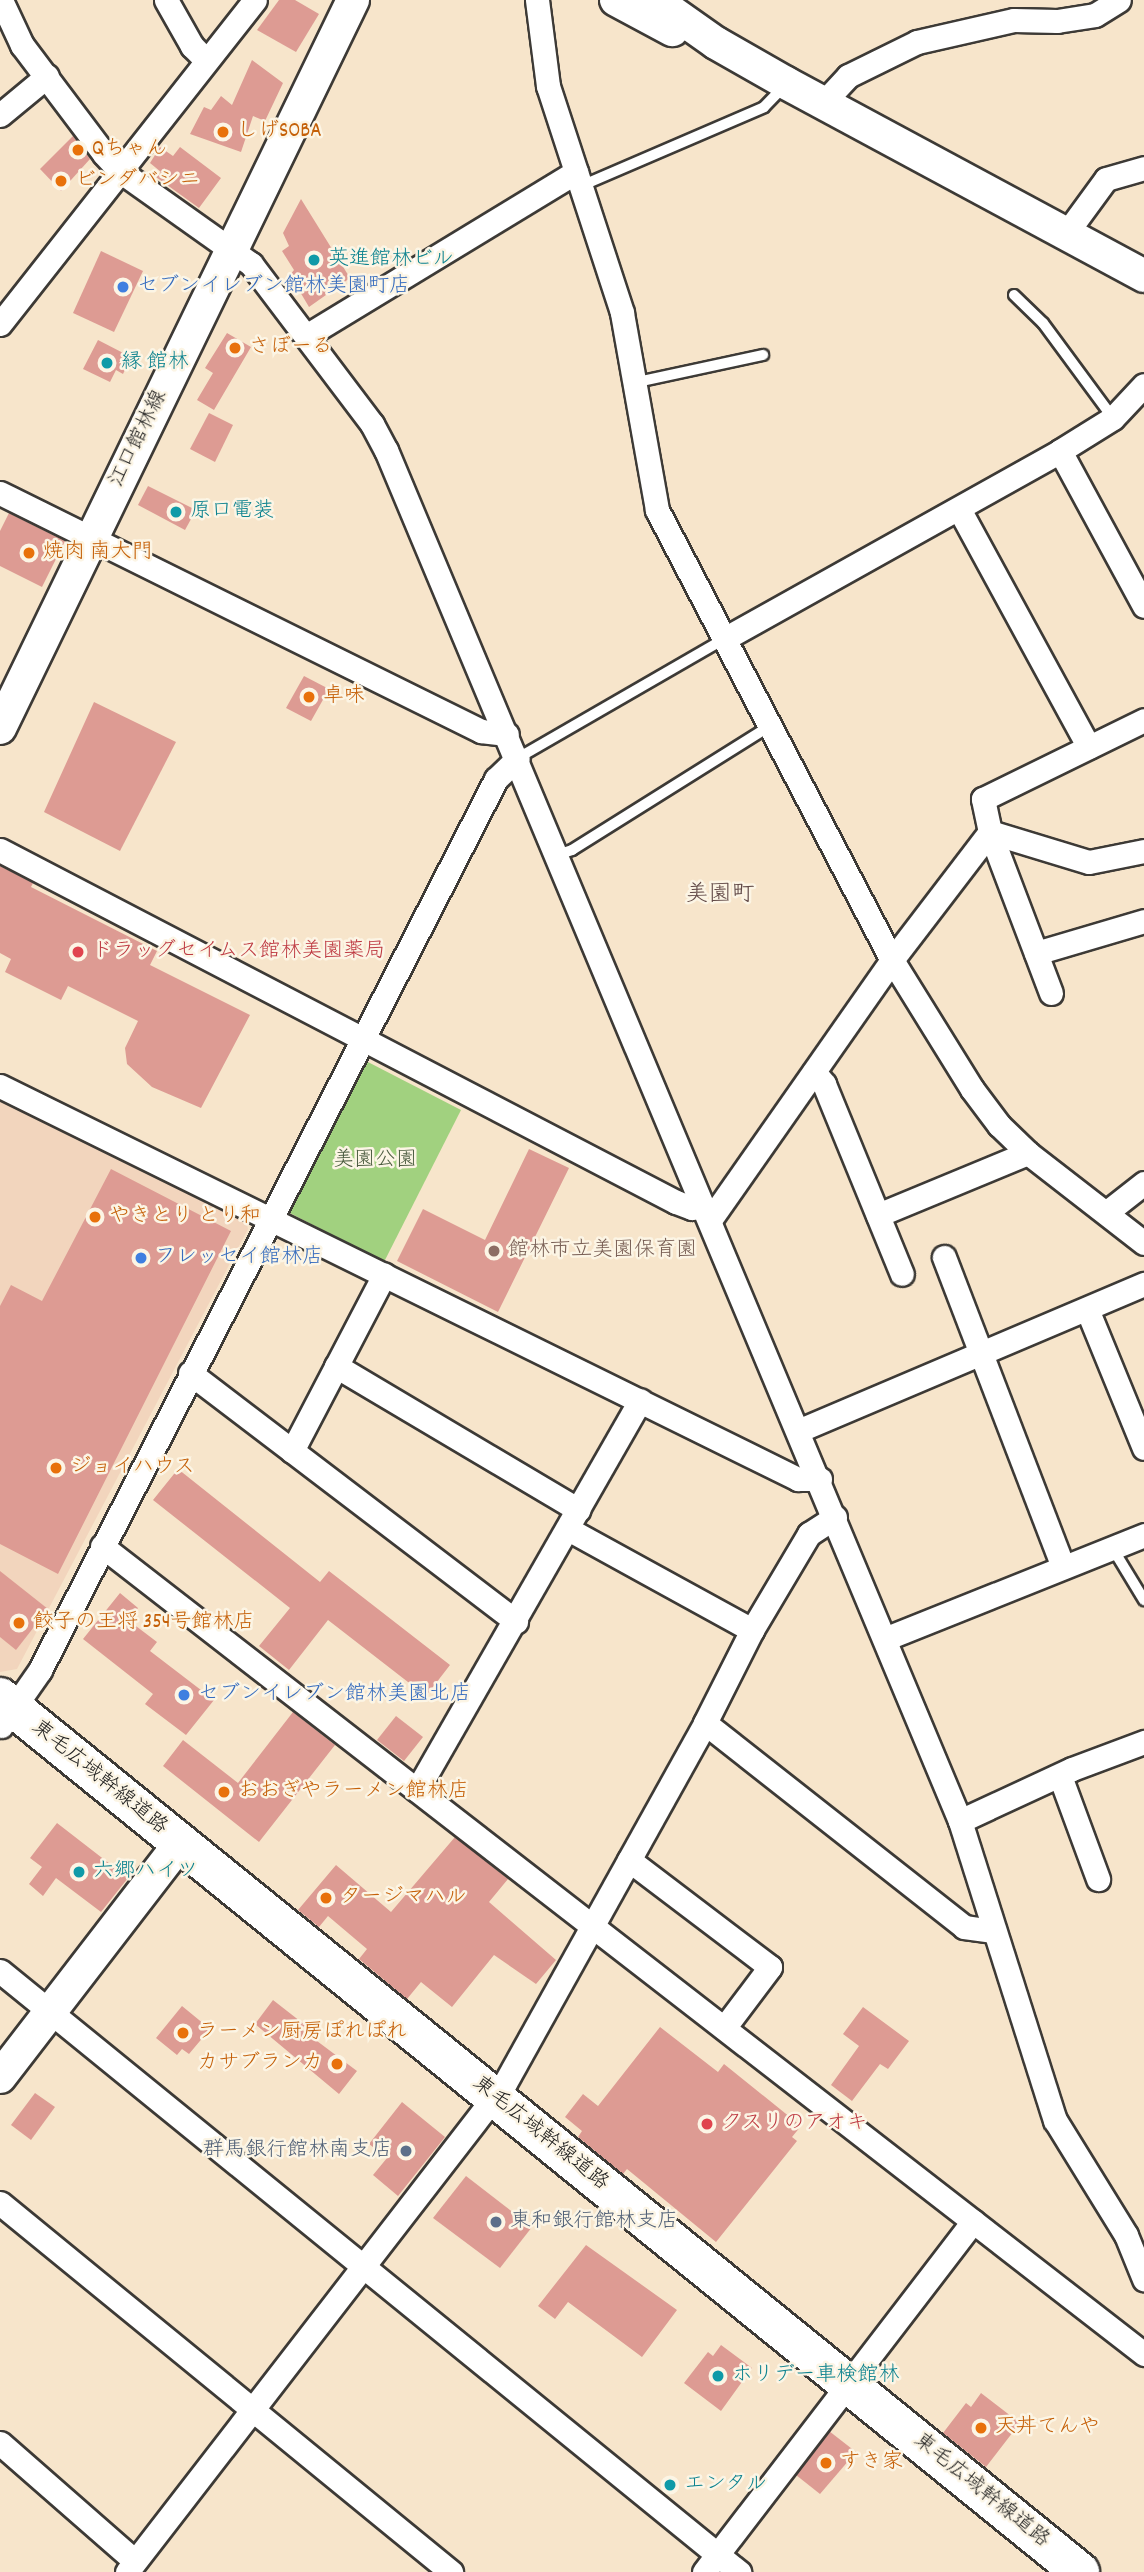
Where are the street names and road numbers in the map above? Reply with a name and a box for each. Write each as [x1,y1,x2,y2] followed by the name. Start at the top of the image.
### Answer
[105,386,173,492] street label: 江口館林線
[26,1715,172,1841] street label: 東毛広域幹線道路
[467,2071,613,2197] street label: 東毛広域幹線道路
[908,2428,1054,2554] street label: 東毛広域幹線道路

